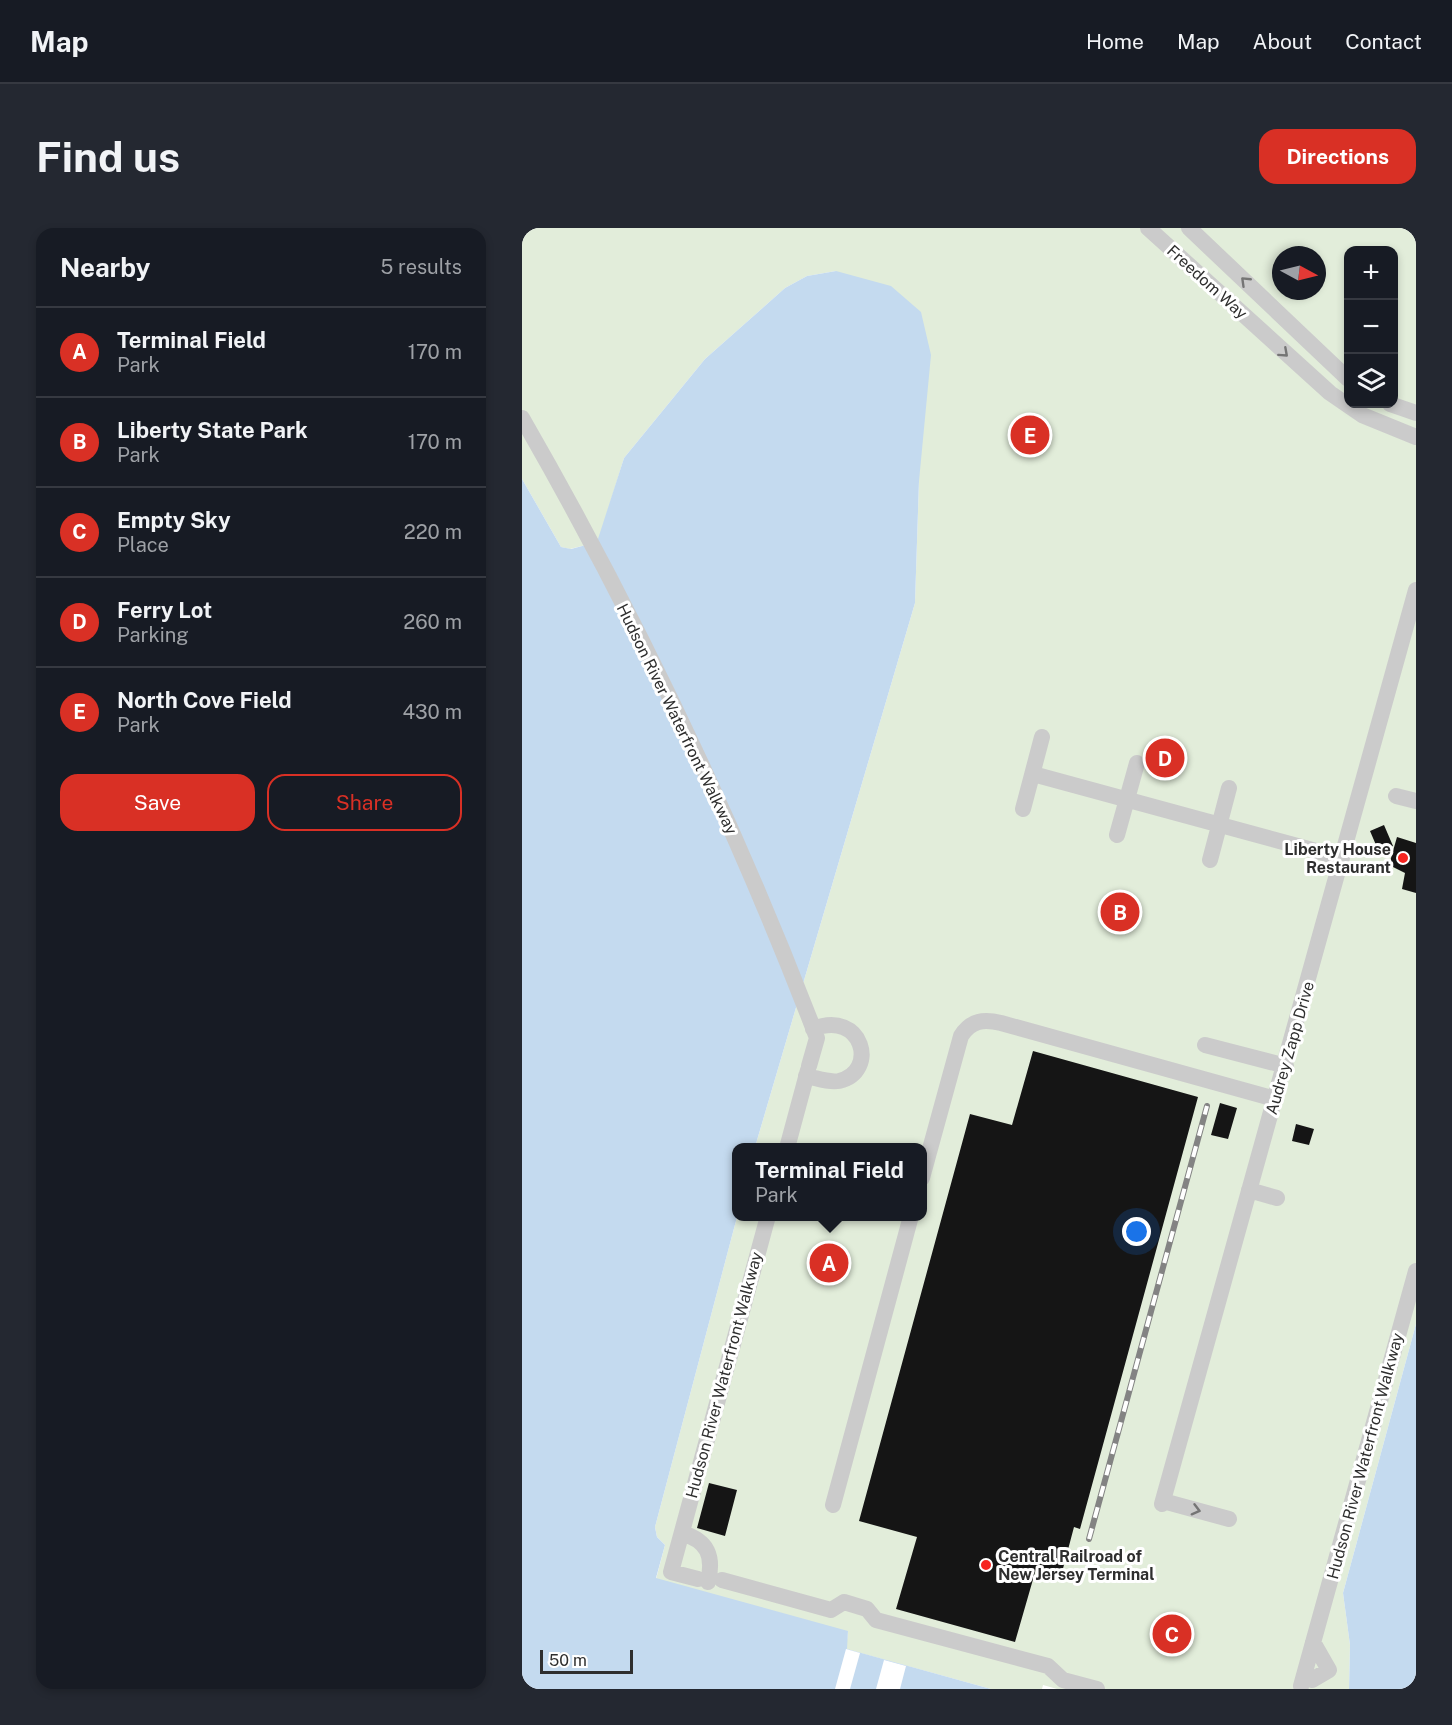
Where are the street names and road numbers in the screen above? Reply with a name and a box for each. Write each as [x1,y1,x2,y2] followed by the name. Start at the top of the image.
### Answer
[1163,241,1251,323] street label: Freedom Way
[613,601,741,838] street label: Hudson River Waterfront Walkway
[1262,979,1318,1117] street label: Audrey Zapp Drive
[682,1249,766,1500] street label: Hudson River Waterfront Walkway
[1323,1330,1407,1581] street label: Hudson River Waterfront Walkway

